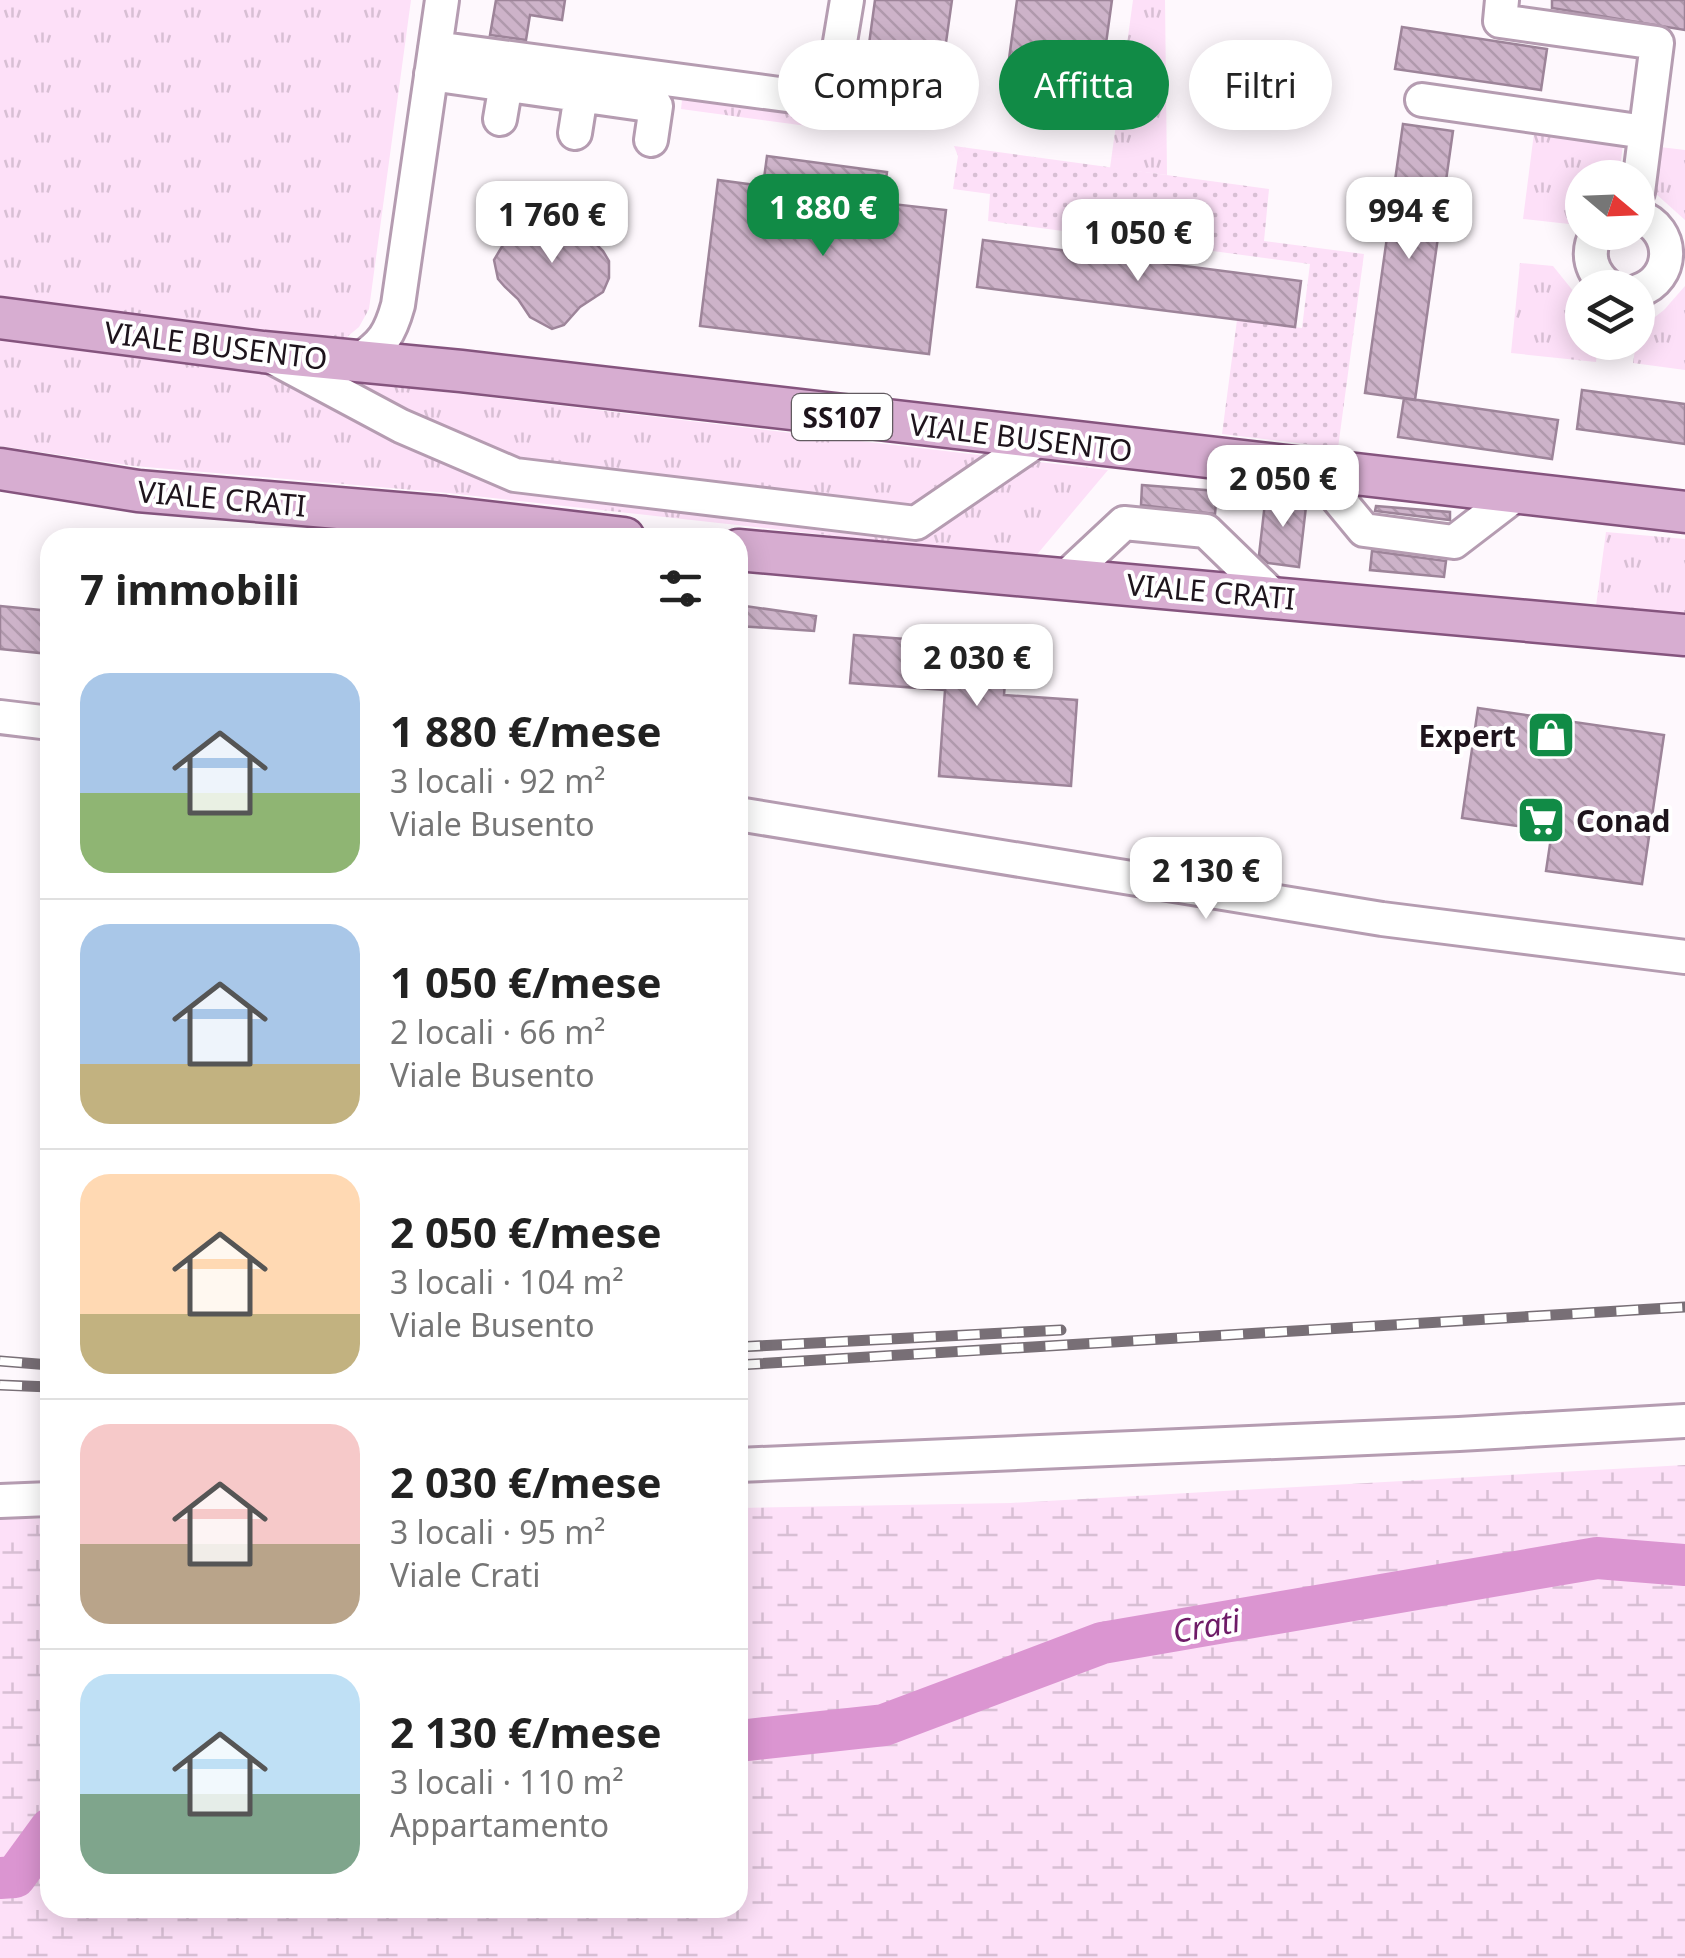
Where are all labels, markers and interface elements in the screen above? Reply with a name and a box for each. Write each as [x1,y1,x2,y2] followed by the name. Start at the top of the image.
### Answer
[778,40,979,130] chip: Compra
[999,40,1169,130] chip: Affitta
[1189,40,1332,130] chip: Filtri
[1565,160,1655,250] north arrow
[1565,160,1655,360] map controls
[731,174,915,259] pin: 1 880 €
[1339,177,1479,262] pin: 994 €
[460,181,644,266] pin: 1 760 €
[769,185,877,228] text: 1 880 €
[1368,188,1450,231] text: 994 €
[498,192,606,235] text: 1 760 €
[1046,199,1230,284] pin: 1 050 €
[1084,210,1192,253] text: 1 050 €
[1565,270,1655,360] button: layers
[102,311,330,379] street label: VIALE BUSENTO
[792,394,892,440] road number: SS107
[907,403,1135,471] street label: VIALE BUSENTO
[1191,445,1375,530] pin: 2 050 €
[1229,456,1337,499] text: 2 050 €
[136,470,308,526] street label: VIALE CRATI
[80,560,300,617] text: 7 immobili
[653,561,708,616] icon: filters
[1125,563,1297,619] street label: VIALE CRATI
[885,624,1069,709] pin: 2 030 €
[923,635,1031,678] text: 2 030 €
[390,702,662,759] text: 1 880 €/mese
[1525,709,1577,761] shop icon: Expert
[160,713,280,833] icon: home
[1419,715,1516,756] place label: Expert
[390,759,605,802] text: 3 locali · 92 m²
[1515,794,1567,846] supermarket icon: Conad
[1576,800,1670,841] place label: Conad
[390,802,595,845] text: Viale Busento
[1114,837,1298,922] pin: 2 130 €
[1152,848,1260,891] text: 2 130 €
[390,953,662,1010] text: 1 050 €/mese
[160,964,280,1084] icon: home
[390,1010,605,1053] text: 2 locali · 66 m²
[390,1053,595,1096] text: Viale Busento
[390,1203,662,1260] text: 2 050 €/mese
[160,1214,280,1334] icon: home
[390,1260,624,1303] text: 3 locali · 104 m²
[390,1303,595,1346] text: Viale Busento
[390,1453,662,1510] text: 2 030 €/mese
[160,1464,280,1584] icon: home
[390,1510,605,1553] text: 3 locali · 95 m²
[390,1553,541,1596] text: Viale Crati
[1169,1598,1244,1652] water label: Crati
[390,1703,662,1760] text: 2 130 €/mese
[160,1714,280,1834] icon: home
[390,1760,624,1803] text: 3 locali · 110 m²
[390,1803,609,1846] text: Appartamento

